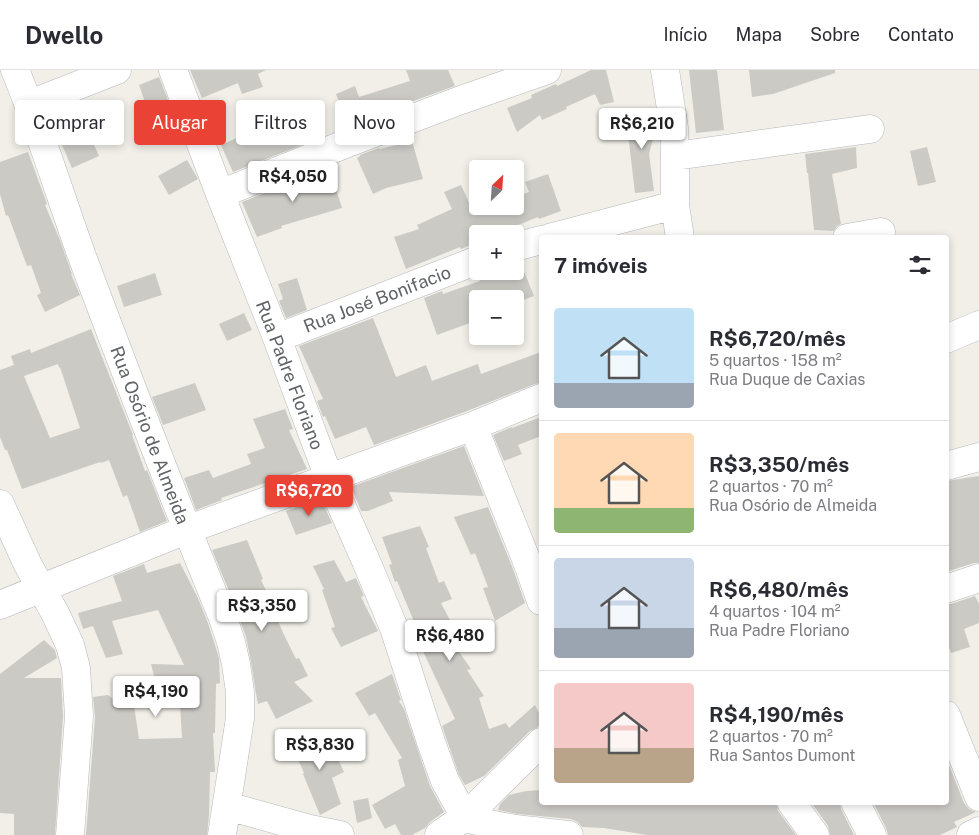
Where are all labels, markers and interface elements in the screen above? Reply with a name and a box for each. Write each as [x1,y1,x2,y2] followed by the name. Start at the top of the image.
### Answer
[25,21,103,49] text: Dwello
[663,24,708,45] text: Início
[736,24,782,45] text: Mapa
[810,24,860,45] text: Sobre
[888,24,954,45] text: Contato
[15,100,124,145] chip: Comprar
[134,100,226,145] chip: Alugar
[236,100,325,145] chip: Filtros
[335,100,414,145] chip: Novo
[596,108,688,150] pin: R$6,210
[610,114,674,133] text: R$6,210
[247,160,339,203] pin: R$4,050
[469,160,524,215] north arrow
[469,160,524,345] map controls
[259,167,327,186] text: R$4,050
[469,225,524,280] button: +
[906,251,934,279] icon: filters
[554,253,648,278] text: 7 imóveis
[300,261,454,337] street label: Rua José Bonifacio
[469,290,524,345] button: −
[252,297,328,453] street label: Rua Padre Floriano
[709,326,846,351] text: R$6,720/mês
[594,328,654,388] icon: home
[106,343,194,527] street label: Rua Osório de Almeida
[709,351,842,370] text: 5 quartos · 158 m²
[709,370,865,389] text: Rua Duque de Caxias
[709,452,849,477] text: R$3,350/mês
[594,453,654,513] icon: home
[263,474,355,517] pin: R$6,720
[709,477,833,496] text: 2 quartos · 70 m²
[276,481,342,500] text: R$6,720
[709,496,877,515] text: Rua Osório de Almeida
[709,577,849,602] text: R$6,480/mês
[594,578,654,638] icon: home
[216,590,308,632] pin: R$3,350
[228,596,296,615] text: R$3,350
[709,602,841,621] text: 4 quartos · 104 m²
[404,620,496,662] pin: R$6,480
[709,621,850,640] text: Rua Padre Floriano
[416,626,484,645] text: R$6,480
[110,676,202,718] pin: R$4,190
[124,682,188,701] text: R$4,190
[709,702,844,727] text: R$4,190/mês
[594,703,654,763] icon: home
[709,727,833,746] text: 2 quartos · 70 m²
[274,728,366,771] pin: R$3,830
[286,735,354,754] text: R$3,830
[709,746,856,765] text: Rua Santos Dumont

